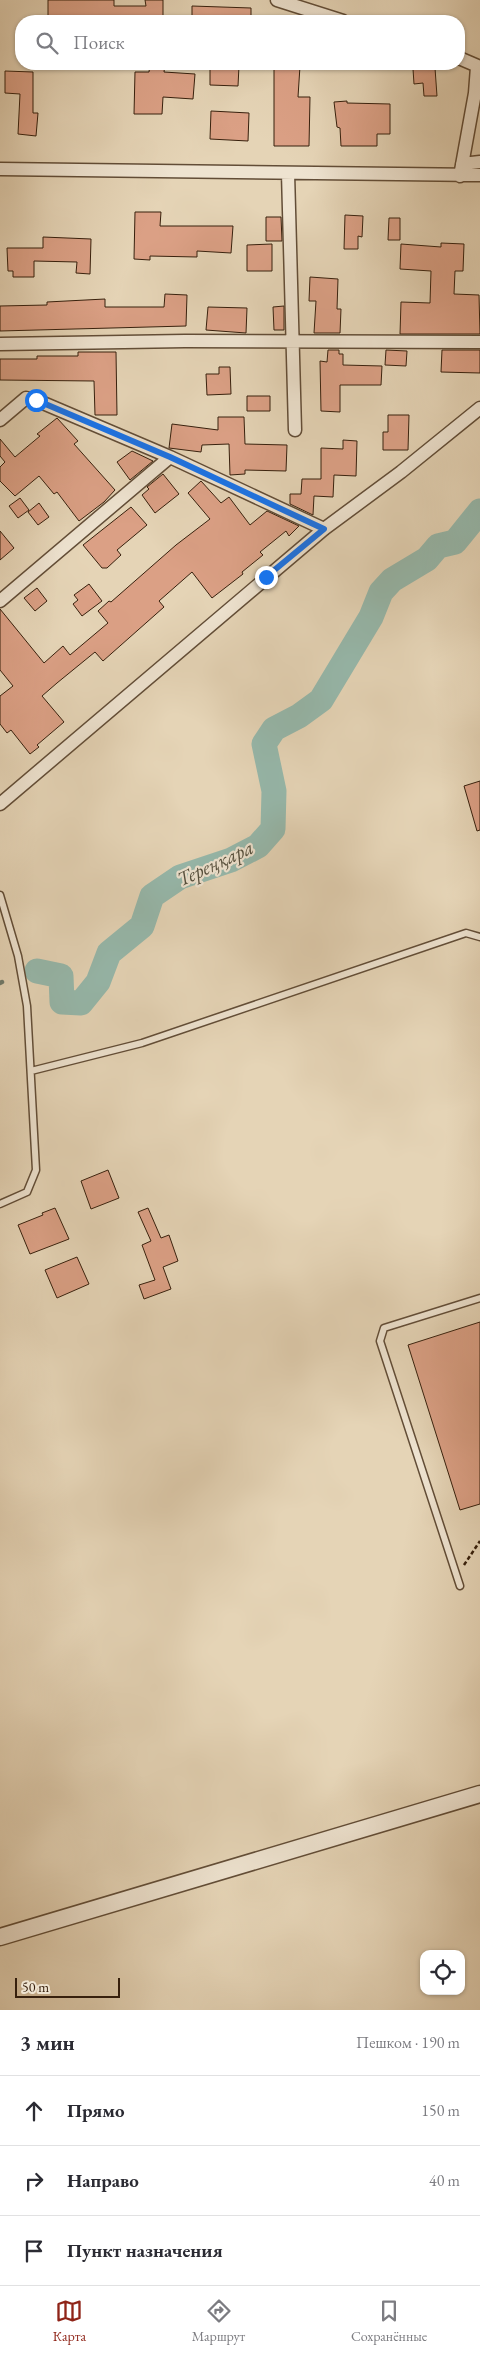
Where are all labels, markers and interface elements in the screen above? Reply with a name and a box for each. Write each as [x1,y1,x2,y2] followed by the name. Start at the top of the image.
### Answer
[15,15,465,70] search box
[33,29,61,57] icon: search
[73,30,125,55] text: Поиск
[25,389,48,412] route start
[255,566,278,589] route end
[173,834,257,892] water label: Тереңқара
[420,1950,465,1995] map controls
[420,1950,465,1995] button: locate
[15,1975,120,1998] scale bar
[22,1978,49,1996] text: 50 m
[20,2029,75,2056] text: 3 мин
[356,2032,460,2053] text: Пешком · 190 m
[20,2097,48,2125] icon: ahead
[67,2098,125,2123] text: Прямо
[421,2100,460,2121] text: 150 m
[20,2167,48,2195] icon: right
[67,2168,139,2193] text: Направо
[429,2170,460,2191] text: 40 m
[20,2237,48,2265] icon: arrive
[67,2238,223,2263] text: Пункт назначения
[53,2297,86,2345] tab: Карта
[192,2297,245,2345] tab: Маршрут
[351,2297,427,2345] tab: Сохранённые

